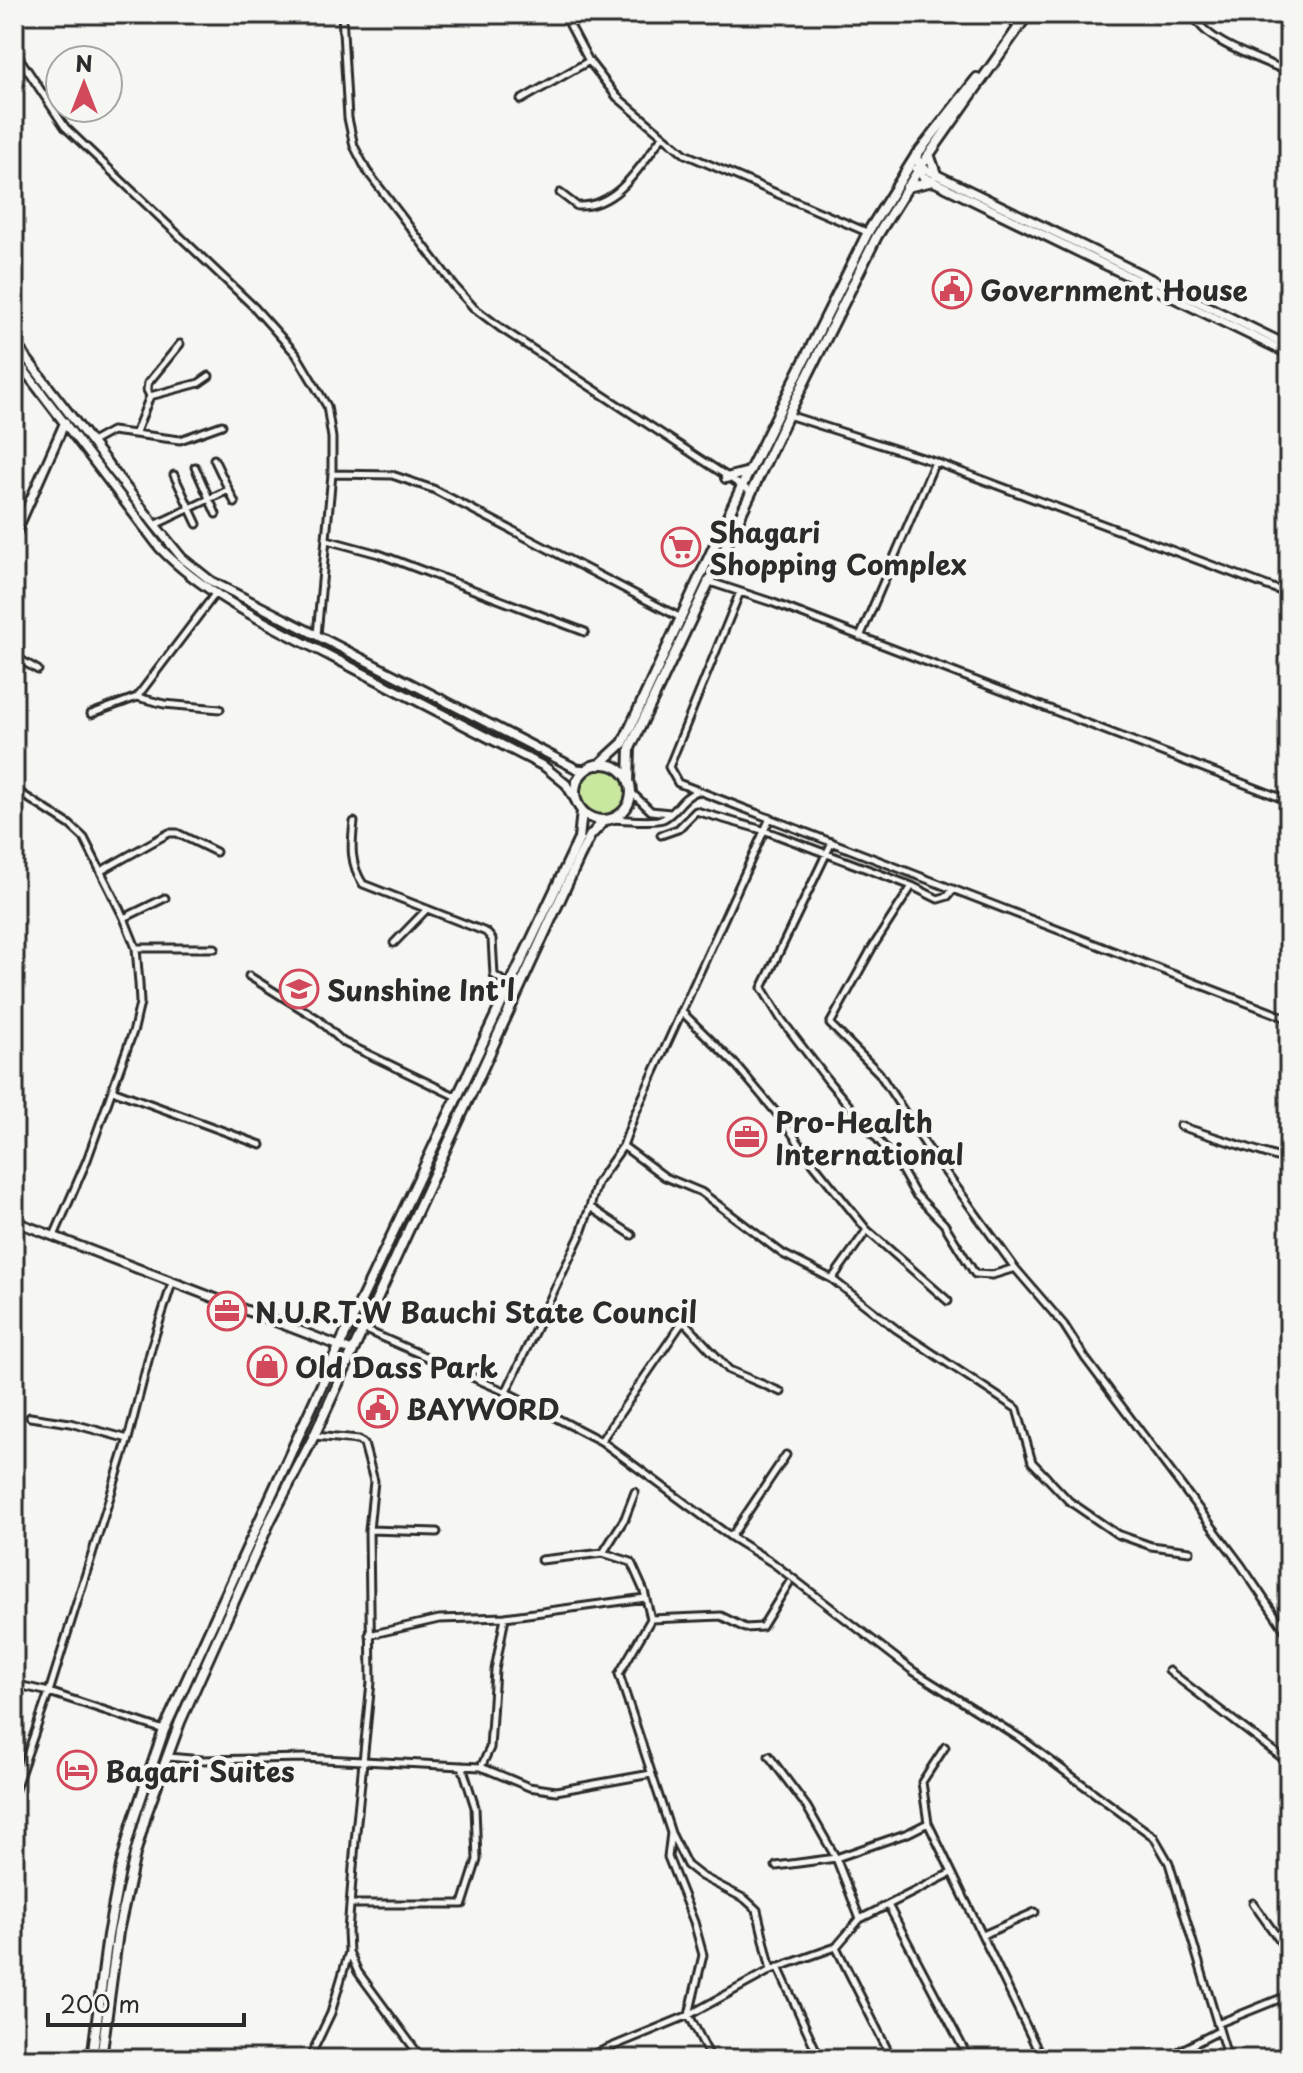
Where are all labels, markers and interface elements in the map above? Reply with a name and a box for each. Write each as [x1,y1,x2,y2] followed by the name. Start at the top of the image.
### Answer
[44,44,124,124] north arrow
[75,46,93,79] text: N
[931,268,973,310] public building icon: Government House
[980,268,1248,311] place label: Government House
[709,510,967,585] place label: Shagari Shopping Complex
[660,526,702,568] supermarket icon: Shagari Shopping Complex
[278,968,320,1010] school or university icon: Sunshine Int'l
[327,968,515,1011] place label: Sunshine Int'l
[775,1100,964,1175] place label: Pro-Health International
[726,1116,768,1158] office icon: Pro-Health International
[206,1290,248,1332] office icon: N.U.R.T.W Bauchi State Council
[255,1290,697,1333] place label: N.U.R.T.W Bauchi State Council
[246,1345,288,1387] shop icon: Old Dass Park
[295,1345,498,1388] place label: Old Dass Park
[357,1387,399,1429] public building icon: BAYWORD
[406,1387,560,1430] place label: BAYWORD
[56,1749,98,1791] hotel icon: Bagari Suites
[105,1749,295,1792] place label: Bagari Suites
[48,1977,244,2027] scale bar
[60,1985,140,2021] text: 200 m

